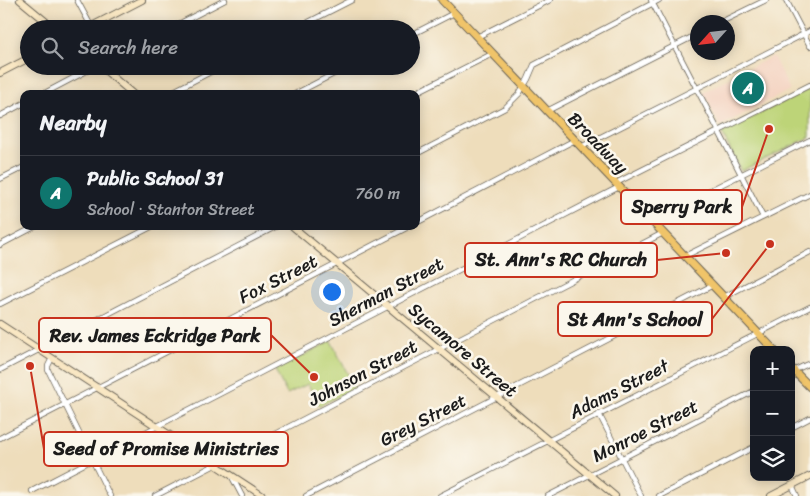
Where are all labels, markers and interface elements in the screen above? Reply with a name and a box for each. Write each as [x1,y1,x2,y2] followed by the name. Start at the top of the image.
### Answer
[690,15,735,60] north arrow
[20,20,420,75] search box
[78,31,178,64] text: Search here
[38,34,66,62] icon: search
[732,69,764,107] pin: A
[40,104,106,142] text: Nearby
[560,104,637,182] street label: Broadway
[87,162,224,195] text: Public School 31
[51,179,61,208] text: A
[355,179,400,208] text: 760 m
[621,190,742,224] callout: Sperry Park
[630,190,733,223] text: Sperry Park
[87,195,254,224] text: School · Stanton Street
[465,243,657,277] callout: St. Ann's RC Church
[474,243,647,276] text: St. Ann's RC Church
[233,245,323,313] street label: Fox Street
[322,248,450,336] street label: Sherman Street
[319,279,345,305] your location
[401,294,525,406] street label: Sycamore Street
[558,302,712,336] callout: St Ann's School
[566,303,704,336] text: St Ann's School
[39,318,271,352] callout: Rev. James Eckridge Park
[49,319,261,352] text: Rev. James Eckridge Park
[302,331,424,416] street label: Johnson Street
[750,346,795,481] map controls
[750,346,795,391] button: +
[562,350,675,428] street label: Adams Street
[374,384,472,456] street label: Grey Street
[586,390,704,472] street label: Monroe Street
[750,391,795,436] button: −
[44,432,288,466] callout: Seed of Promise Ministries
[52,432,280,465] text: Seed of Promise Ministries
[750,436,795,481] button: layers

